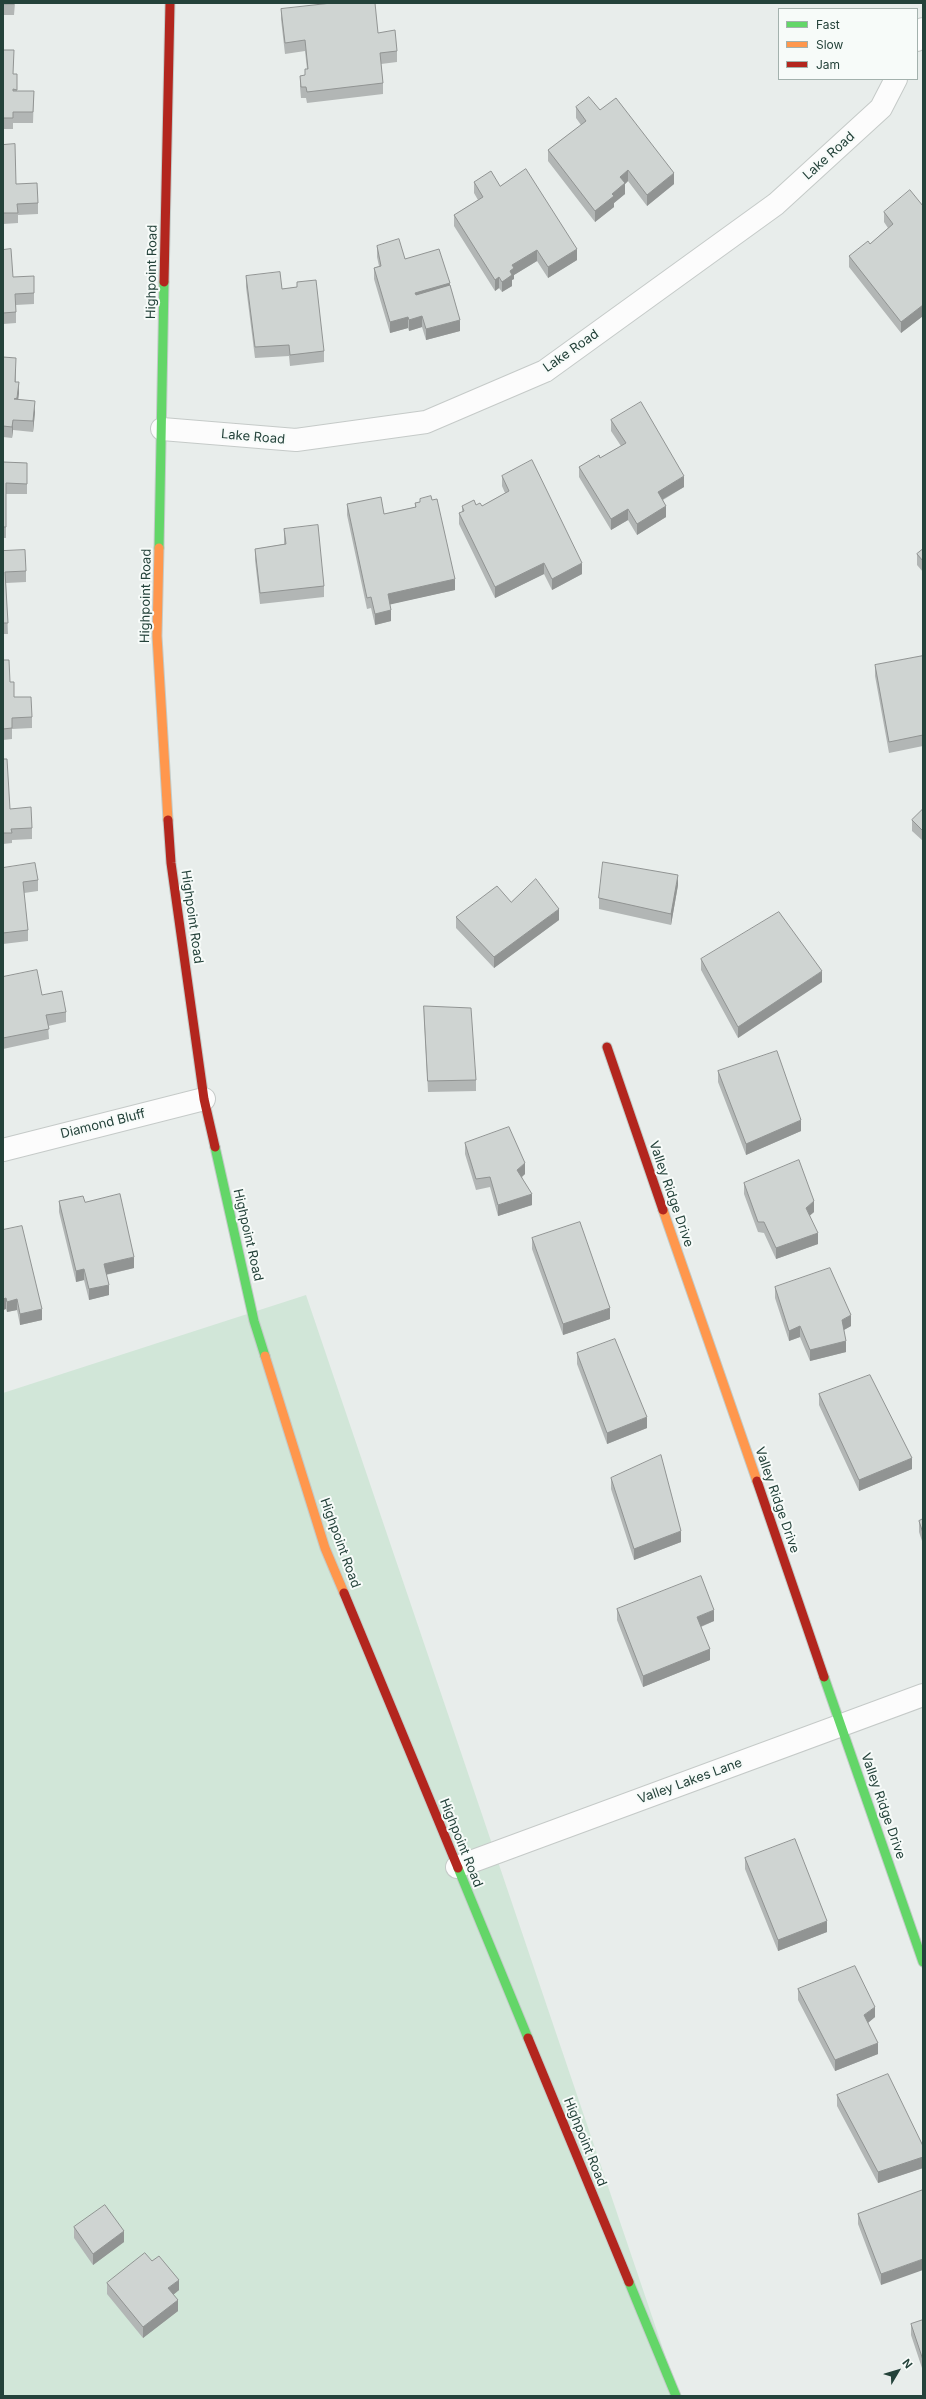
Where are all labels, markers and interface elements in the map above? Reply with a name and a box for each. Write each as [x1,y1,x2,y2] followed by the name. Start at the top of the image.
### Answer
[778,8,918,80] legend
[816,17,840,32] text: Fast
[816,37,843,52] text: Slow
[816,57,840,72] text: Jam
[800,129,858,183] street label: Lake Road
[143,225,161,319] street label: Highpoint Road
[540,326,602,376] street label: Lake Road
[220,426,286,448] street label: Lake Road
[137,549,155,643] street label: Highpoint Road
[178,869,206,965] street label: Highpoint Road
[59,1106,147,1142] street label: Diamond Bluff
[646,1139,696,1249] street label: Valley Ridge Drive
[230,1187,266,1283] street label: Highpoint Road
[752,1445,802,1555] street label: Valley Ridge Drive
[317,1496,363,1590] street label: Highpoint Road
[858,1751,908,1861] street label: Valley Ridge Drive
[636,1755,744,1807] street label: Valley Lakes Lane
[436,1796,486,1890] street label: Highpoint Road
[560,2095,610,2189] street label: Highpoint Road
[878,2351,918,2391] north arrow
[899,2356,916,2371] text: N

